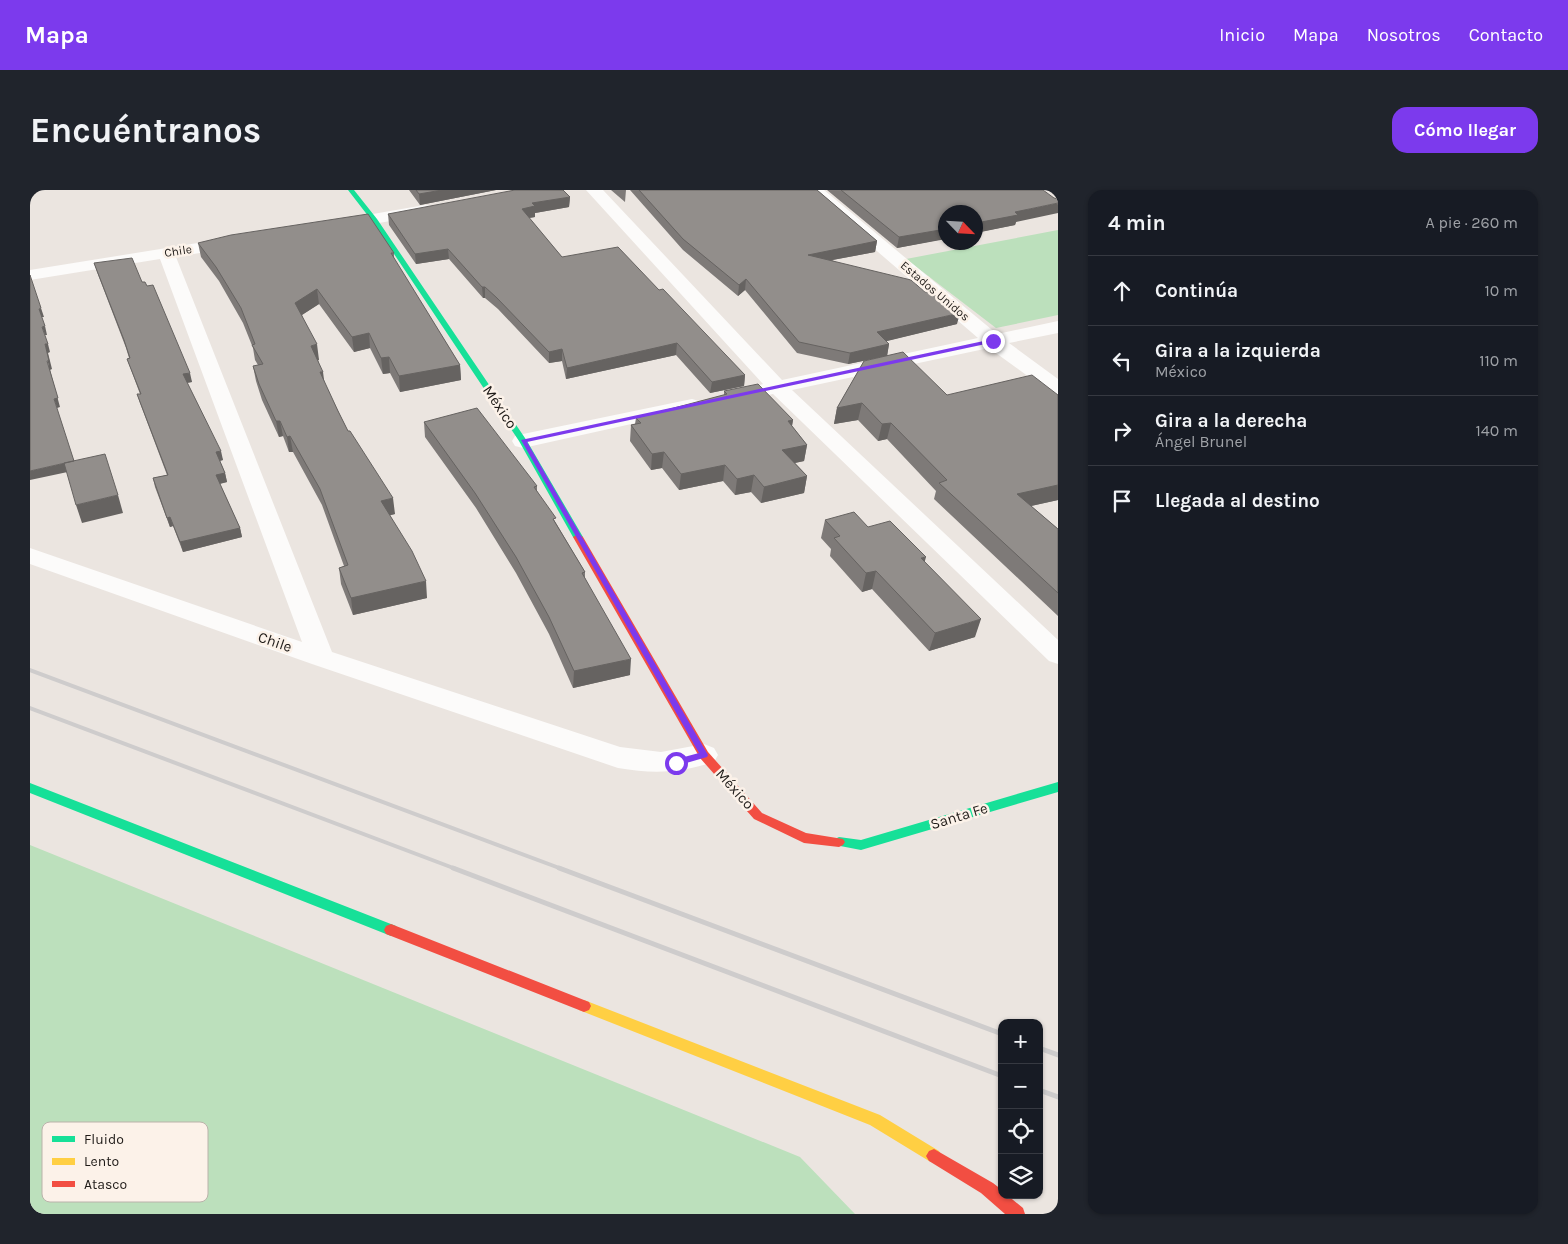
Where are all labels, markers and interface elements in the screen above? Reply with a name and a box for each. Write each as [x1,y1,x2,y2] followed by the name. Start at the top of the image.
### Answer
[25,21,89,49] text: Mapa
[1219,24,1265,46] text: Inicio
[1293,24,1339,46] text: Mapa
[1367,24,1441,46] text: Nosotros
[1469,24,1543,46] text: Contacto
[1392,107,1538,153] button: Cómo llegar
[30,110,261,151] text: Encuéntranos
[938,205,983,250] north arrow
[1108,211,1166,235] text: 4 min
[1426,213,1518,232] text: A pie · 260 m
[163,242,193,260] street label: Chile
[898,258,972,324] street label: Estados Unidos
[1108,277,1136,305] icon: ahead
[1155,280,1238,302] text: Continúa
[1484,281,1518,300] text: 10 m
[982,330,1005,353] route end
[1155,340,1321,362] text: Gira a la izquierda
[1108,347,1136,375] icon: left
[1479,351,1518,370] text: 110 m
[1155,362,1207,381] text: México
[479,382,521,432] street label: México
[1155,410,1307,432] text: Gira a la derecha
[1108,417,1136,445] icon: right
[1476,421,1518,440] text: 140 m
[1155,432,1247,451] text: Ángel Brunel
[1108,487,1136,515] icon: arrive
[1155,490,1320,512] text: Llegada al destino
[256,628,294,656] street label: Chile
[665,752,688,775] route start
[712,765,758,813] street label: México
[928,799,990,833] street label: Santa Fe
[998,1019,1043,1199] map controls
[998,1019,1043,1064] button: +
[998,1064,1043,1109] button: −
[998,1109,1043,1154] button: locate
[42,1122,208,1202] legend
[84,1131,124,1148] text: Fluido
[84,1153,119,1170] text: Lento
[998,1154,1043,1199] button: layers
[84,1176,127,1193] text: Atasco

